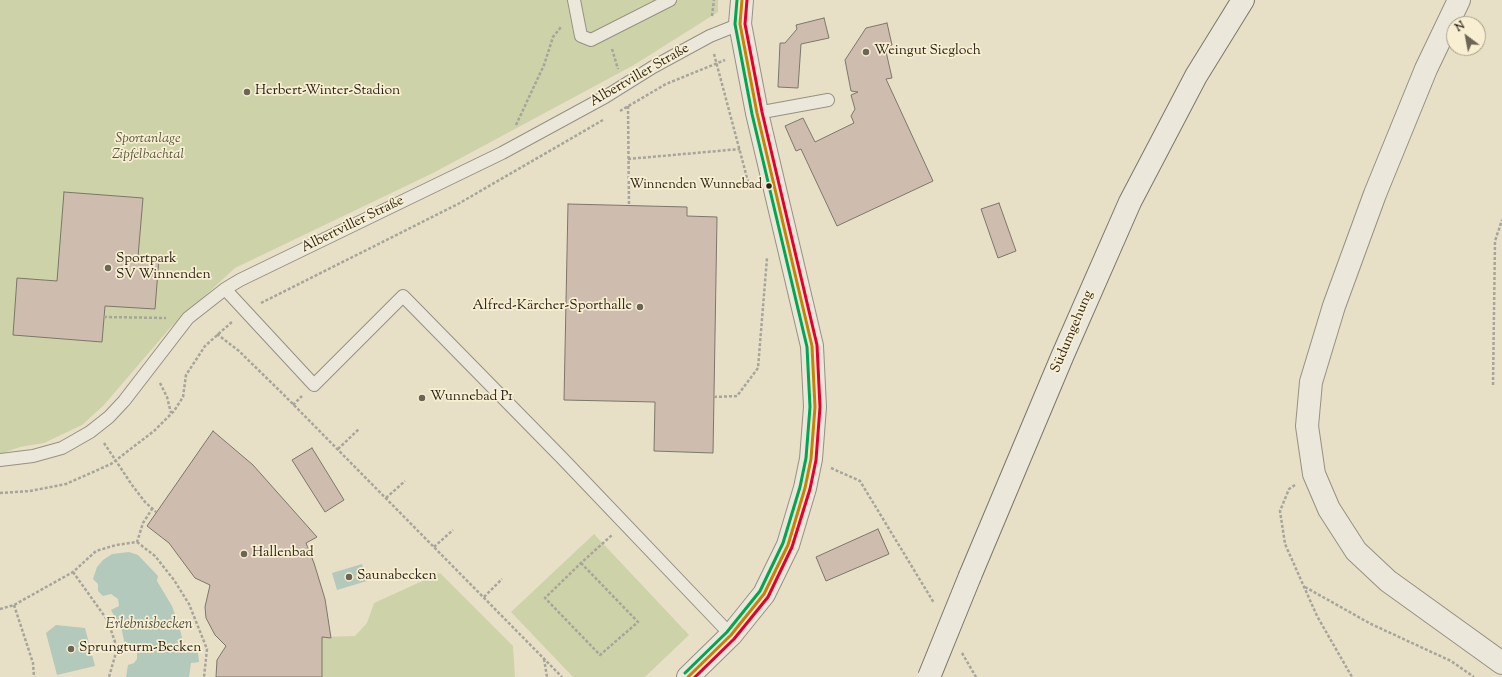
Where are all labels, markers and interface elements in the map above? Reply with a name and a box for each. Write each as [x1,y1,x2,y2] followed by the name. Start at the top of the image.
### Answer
[1446,16,1486,56] north arrow
[1452,18,1468,36] text: N
[587,41,693,111] street label: Albertviller Straße
[874,44,981,60] place label: Weingut Siegloch
[861,47,871,57] marker: Weingut Siegloch
[255,84,400,100] place label: Herbert-Winter-Stadion
[242,87,252,97] marker: Herbert-Winter-Stadion
[112,132,184,164] park label: Sportanlage Zipfelbachtal
[629,178,762,194] place label: Winnenden Wunnebad
[764,181,774,191] marker: Winnenden Wunnebad
[299,193,407,257] street label: Albertviller Straße
[116,252,211,284] place label: Sportpark SV Winnenden
[103,263,113,273] marker: Sportpark SV Winnenden
[1048,288,1098,376] street label: Südumgehung
[472,299,632,315] place label: Alfred-Kärcher-Sporthalle
[635,302,645,312] marker: Alfred-Kärcher-Sporthalle
[430,390,513,406] place label: Wunnebad P1
[417,393,427,403] marker: Wunnebad P1
[252,546,314,562] place label: Hallenbad
[239,549,249,559] marker: Hallenbad
[357,569,437,585] place label: Saunabecken
[344,572,354,582] marker: Saunabecken
[105,616,193,634] water label: Erlebnisbecken
[79,641,201,657] place label: Sprungturm-Becken
[66,644,76,654] marker: Sprungturm-Becken

